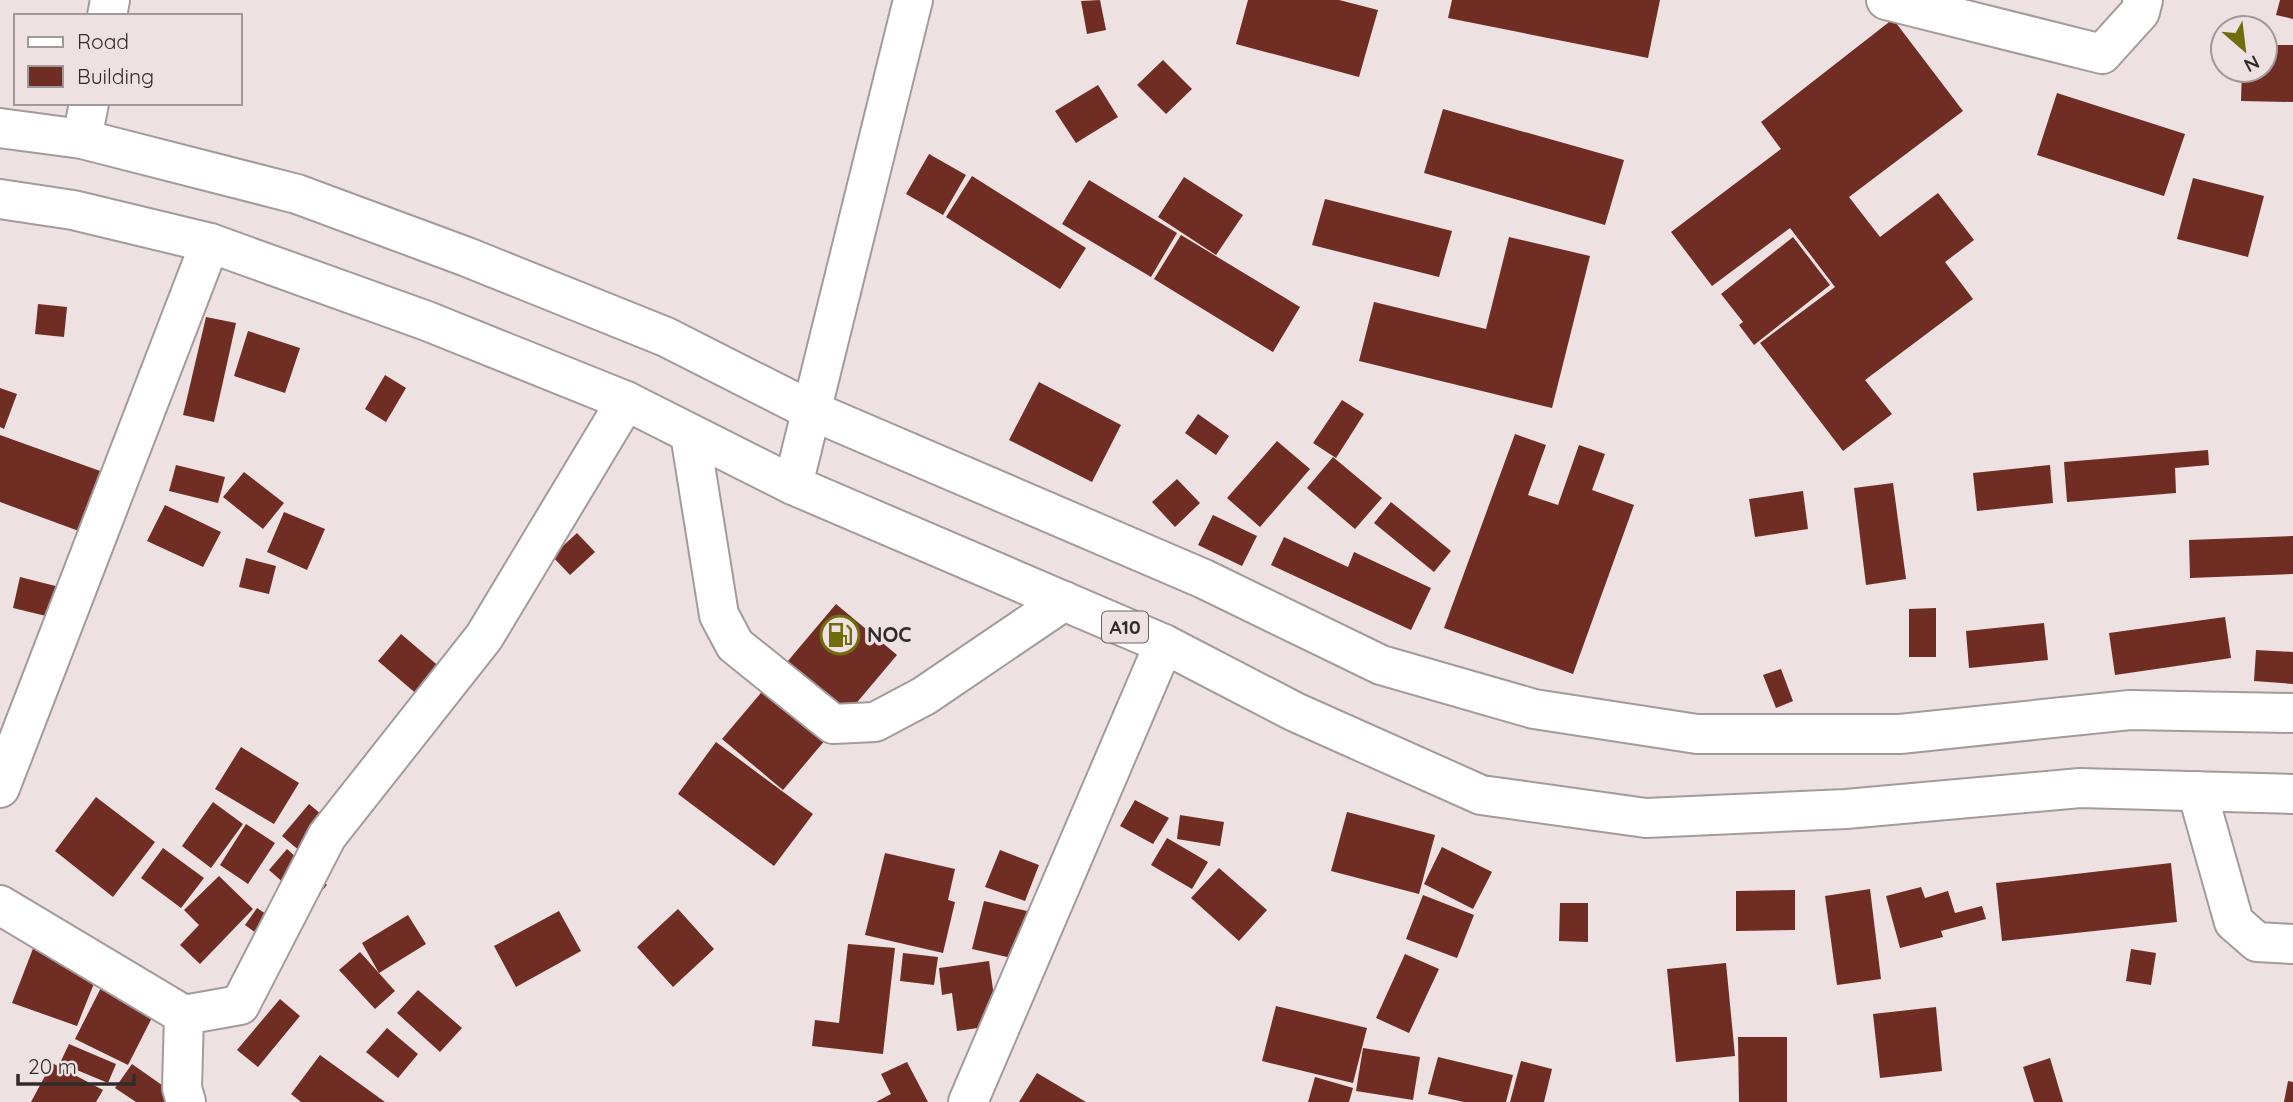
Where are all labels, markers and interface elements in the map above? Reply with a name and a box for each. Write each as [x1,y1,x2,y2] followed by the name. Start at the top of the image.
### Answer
[14,14,242,105] legend
[2209,14,2279,84] north arrow
[77,28,129,54] text: Road
[2240,50,2264,78] text: N
[77,63,154,89] text: Building
[1102,612,1148,642] road number: A10
[819,614,861,656] fuel station icon: NOC
[867,621,912,647] place label: NOC
[18,1042,133,1086] scale bar
[28,1053,77,1079] text: 20 m

